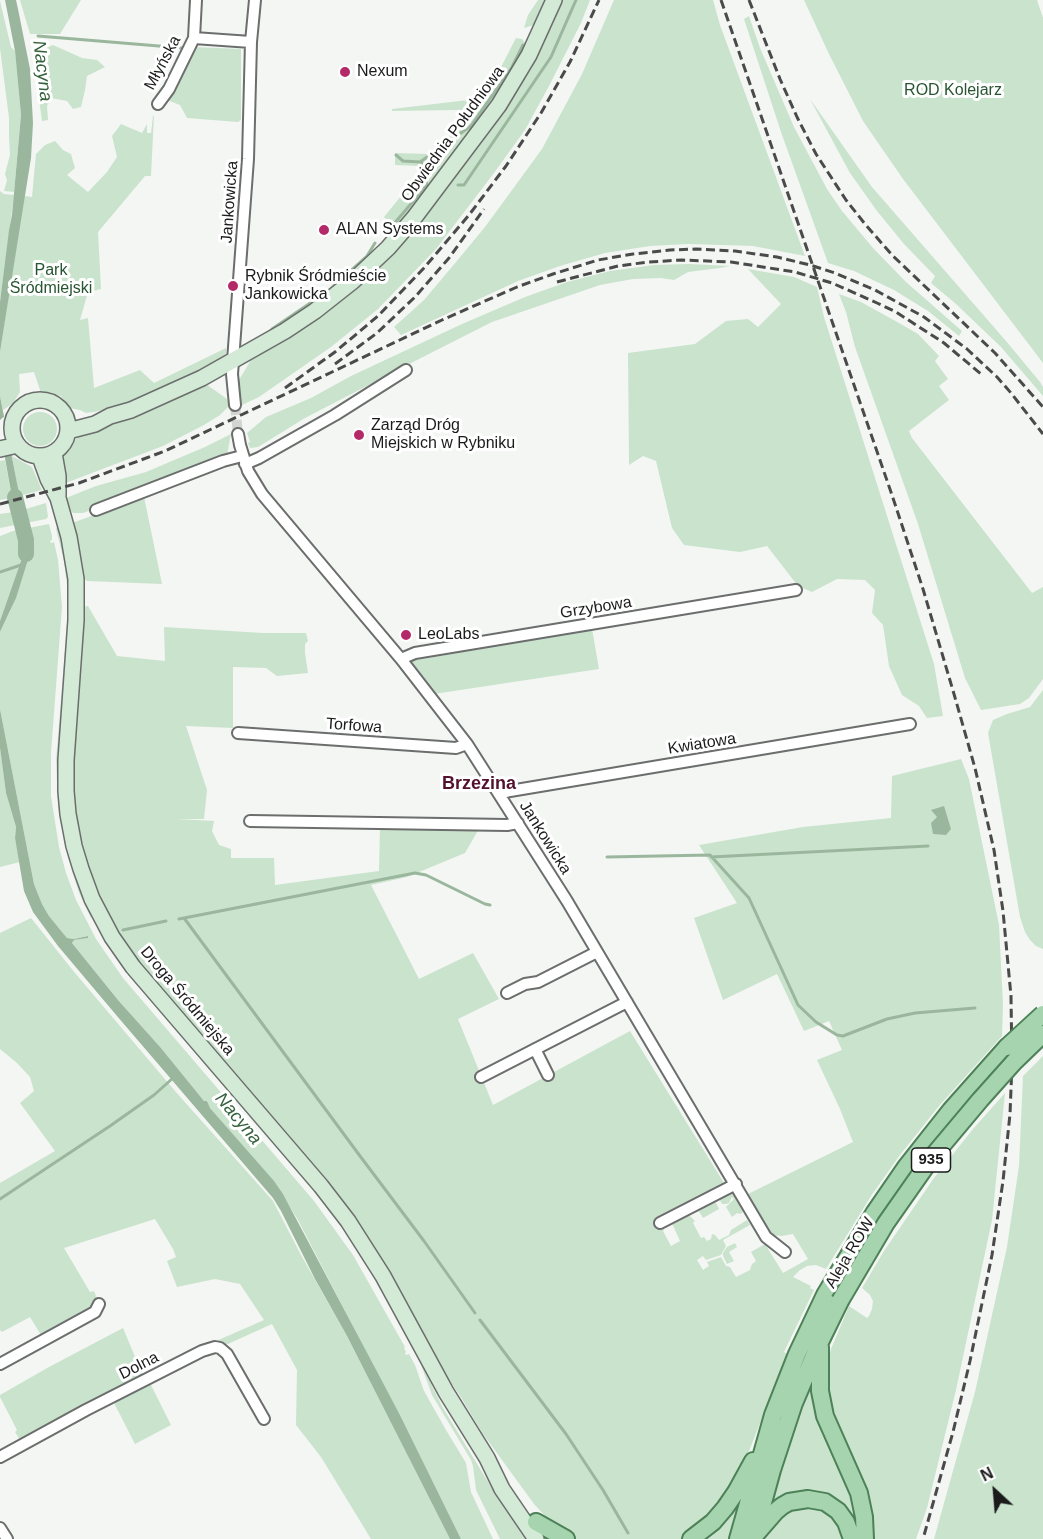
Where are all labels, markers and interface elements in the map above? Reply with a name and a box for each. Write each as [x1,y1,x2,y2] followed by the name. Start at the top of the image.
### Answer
[141,33,185,93] street label: Młyńska
[28,39,56,103] water label: Nacyna
[357,62,408,82] place label: Nexum
[397,63,509,205] street label: Obwiednia Południowa
[338,65,352,79] marker: Nexum
[904,81,1002,101] park label: ROD Kolejarz
[218,160,242,244] street label: Jankowicka
[336,220,444,240] place label: ALAN Systems
[317,223,331,237] marker: ALAN Systems
[10,261,92,299] park label: Park Śródmiejski
[245,267,386,305] place label: Rybnik Śródmieście Jankowicka
[226,279,240,293] marker: Rybnik Śródmieście Jankowicka
[371,416,515,454] place label: Zarząd Dróg Miejskich w Rybniku
[352,428,366,442] marker: Zarząd Dróg Miejskich w Rybniku
[559,593,633,623] street label: Grzybowa
[418,625,479,645] place label: LeoLabs
[399,628,413,642] marker: LeoLabs
[325,714,383,738] street label: Torfowa
[667,729,737,759] street label: Kwiatowa
[442,773,516,795] district label: Brzezina
[515,798,575,878] street label: Jankowicka
[136,943,238,1059] street label: Droga Śródmiejska
[210,1089,266,1149] water label: Nacyna
[912,1148,950,1172] road number: 935
[821,1214,879,1292] street label: Aleja ROW
[116,1348,162,1384] street label: Dolna
[965,1461,1025,1521] north arrow
[978,1464,996,1485] text: N

